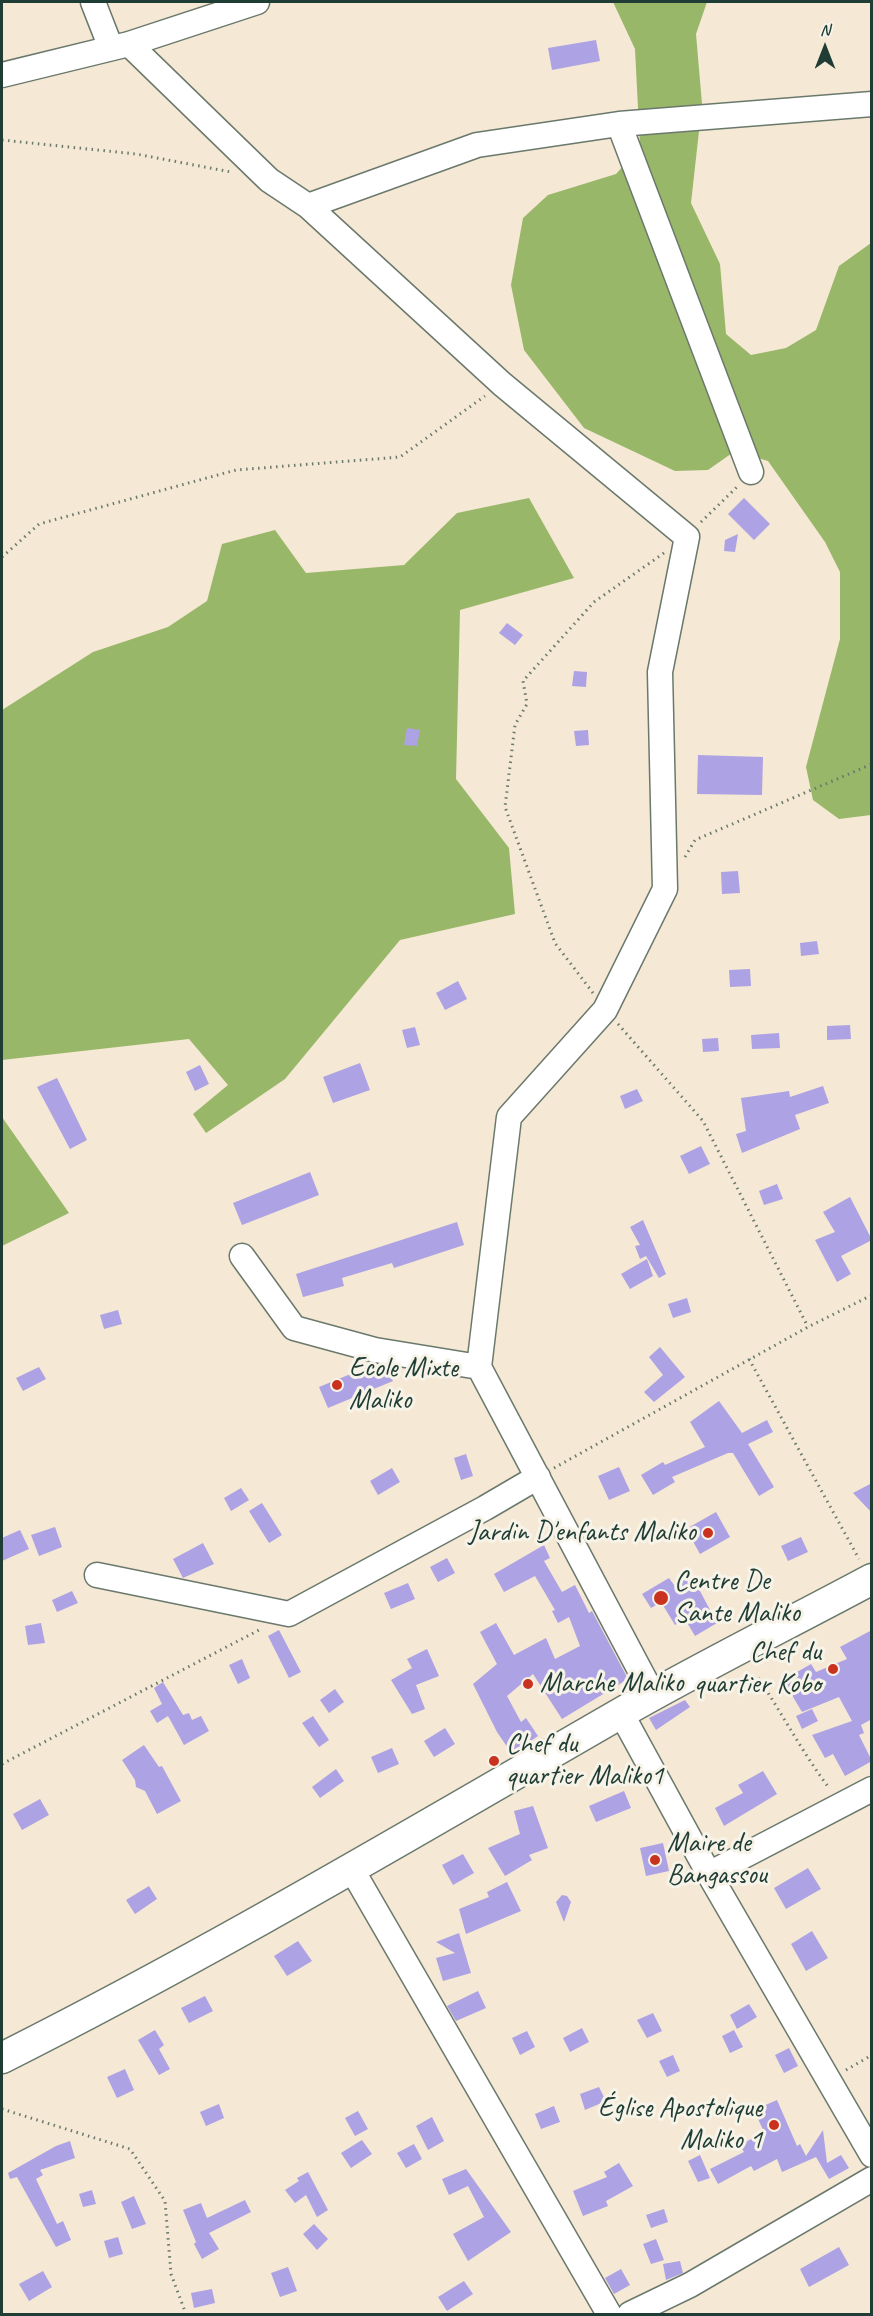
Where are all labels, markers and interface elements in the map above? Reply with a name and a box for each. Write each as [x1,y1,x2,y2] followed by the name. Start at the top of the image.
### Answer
[795,18,855,78] north arrow
[820,20,830,40] text: N
[349,1352,458,1418] place label: Ecole Mixte Maliko
[330,1378,344,1392] marker: Ecole Mixte Maliko
[469,1516,696,1550] place label: Jardin D'enfants Maliko
[701,1526,715,1540] marker: Jardin D'enfants Maliko
[674,1565,800,1631] place label: Centre De Sante Maliko
[652,1589,670,1607] marker: Centre De Sante Maliko
[694,1636,821,1702] place label: Chef du quartier Kobo
[826,1662,840,1676] marker: Chef du quartier Kobo
[540,1667,683,1701] place label: Marche Maliko
[521,1677,535,1691] marker: Marche Maliko
[506,1728,663,1794] place label: Chef du quartier Maliko1
[487,1754,501,1768] marker: Chef du quartier Maliko1
[667,1827,767,1893] place label: Maire de Bangassou
[648,1853,662,1867] marker: Maire de Bangassou
[598,2092,762,2158] place label: Église Apostolique Maliko 1
[767,2118,781,2132] marker: Église Apostolique Maliko 1

